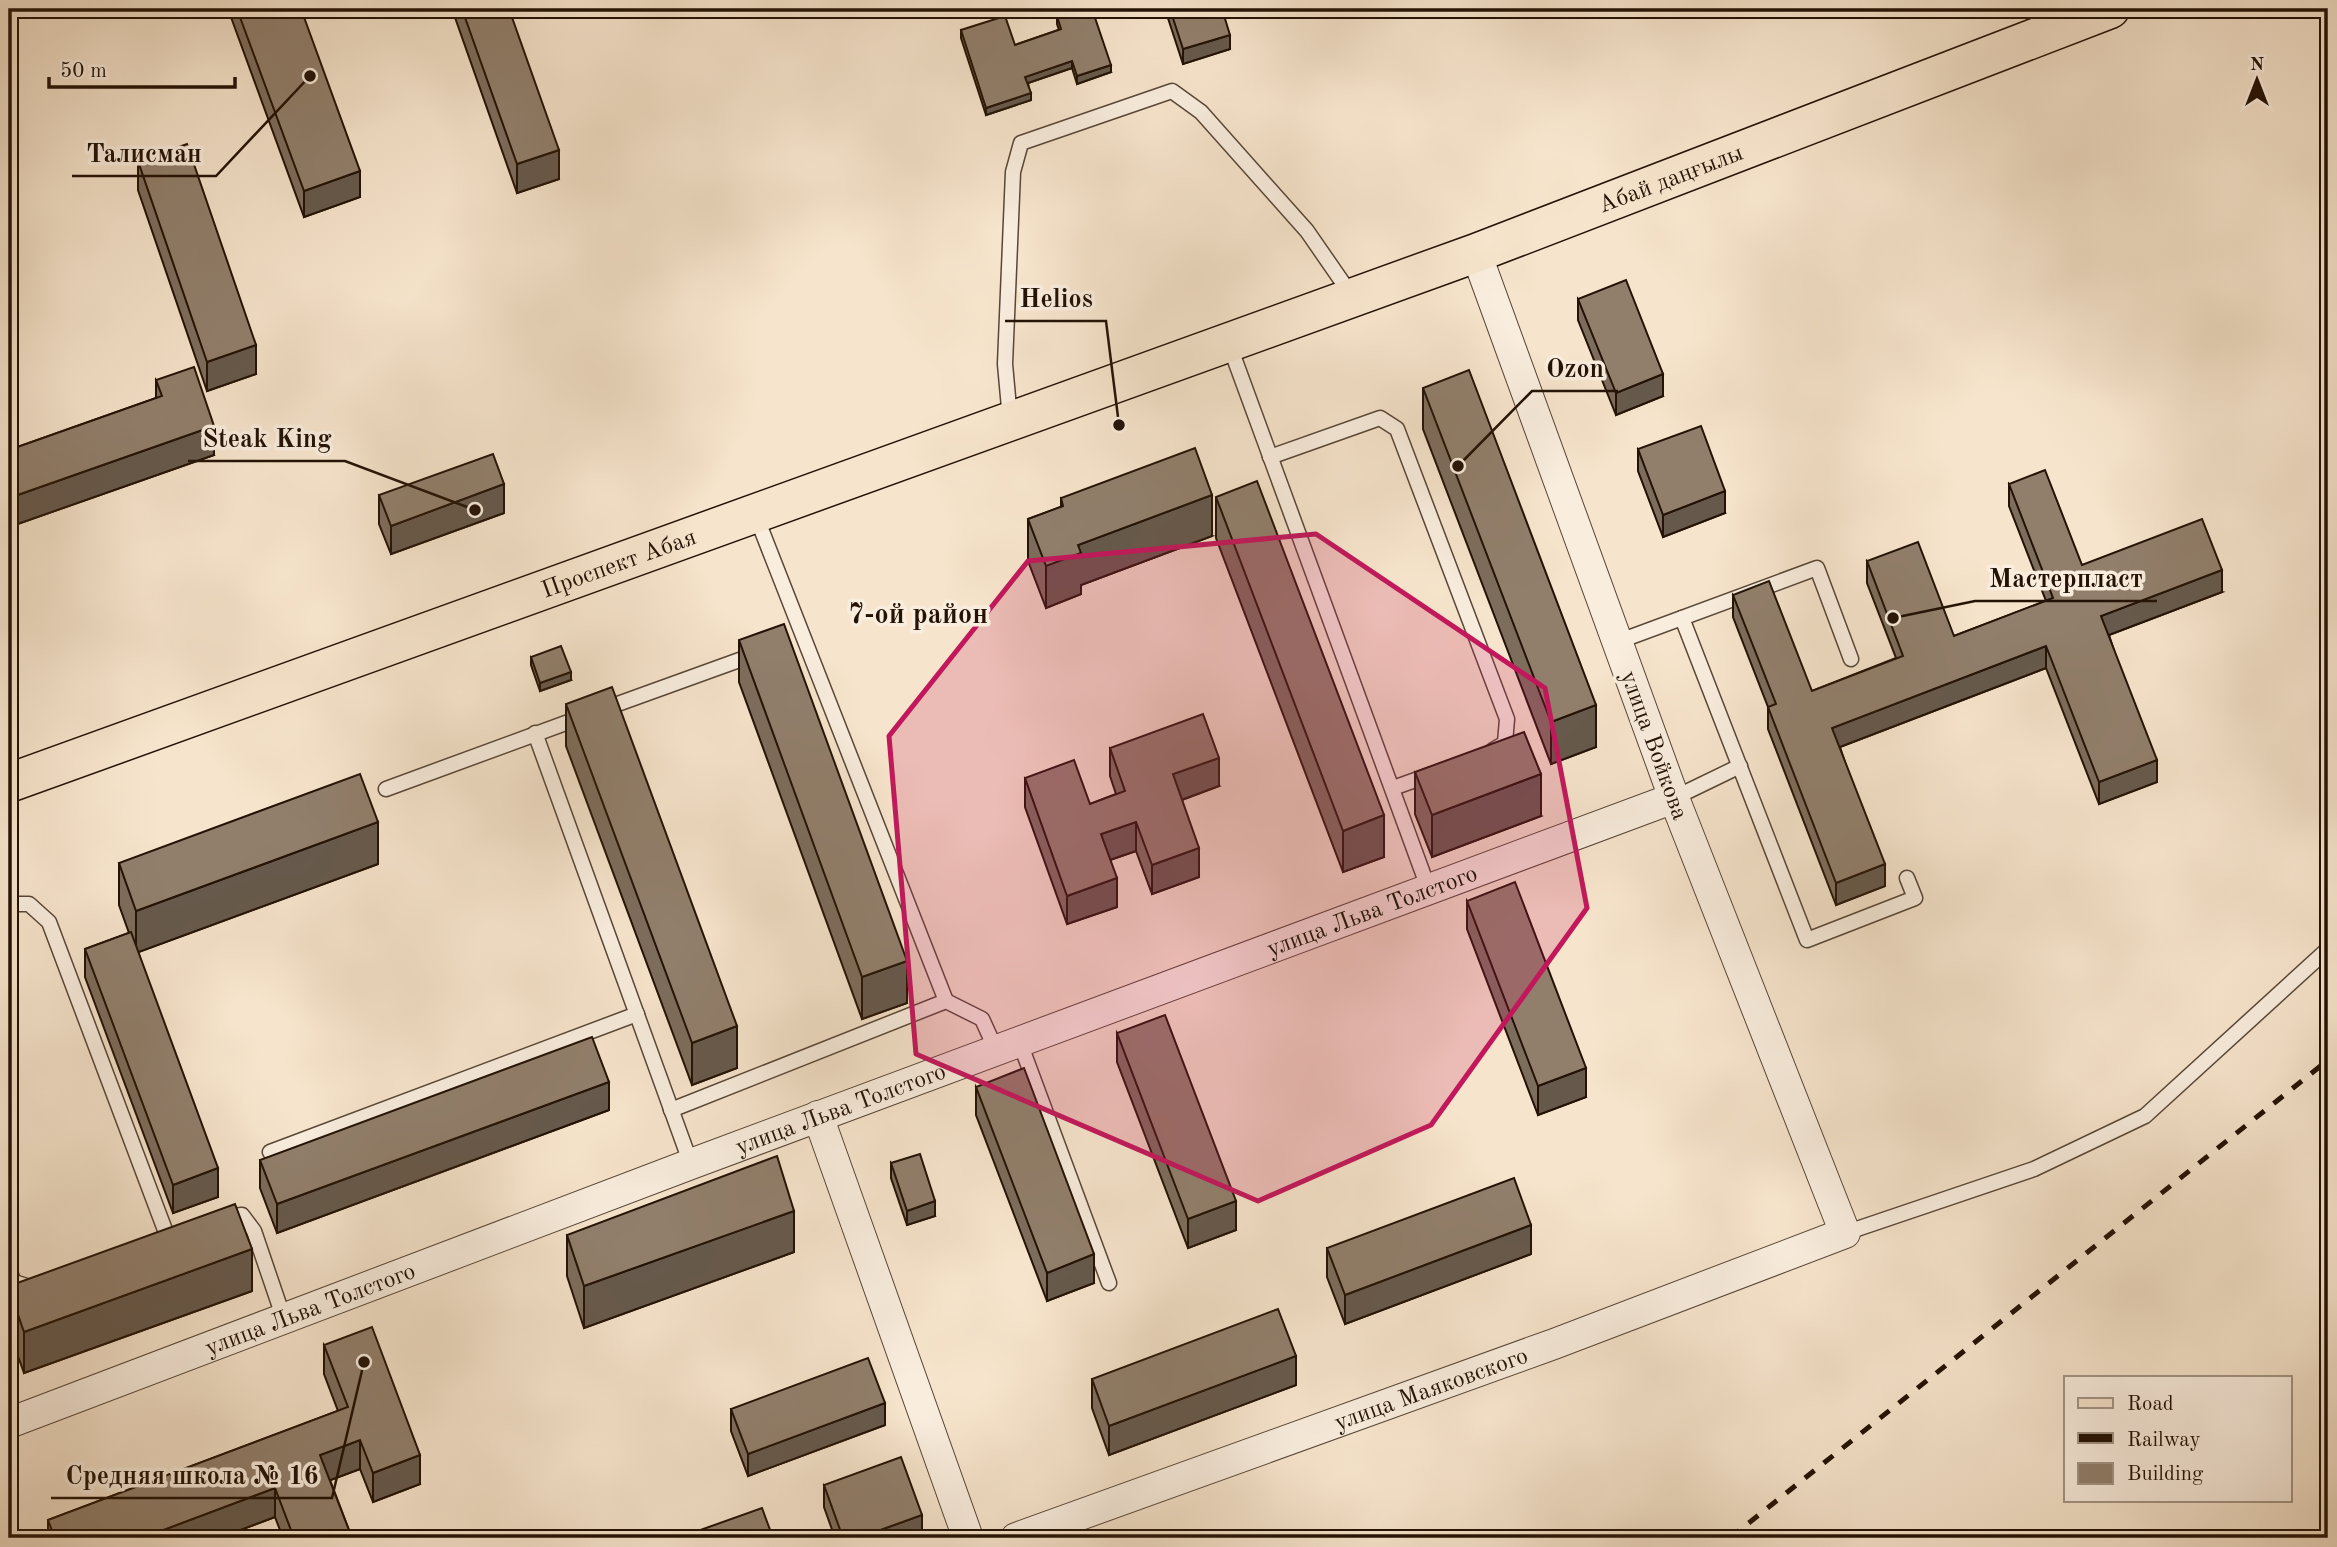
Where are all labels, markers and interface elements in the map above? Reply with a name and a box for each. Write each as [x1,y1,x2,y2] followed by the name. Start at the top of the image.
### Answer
[49,46,234,90] scale bar
[2222,46,2292,116] north arrow
[2250,56,2265,75] text: N
[60,61,107,82] text: 50 m
[72,129,216,176] callout: Талисман
[1595,141,1747,219] street label: Абай даңғылы
[86,142,202,168] text: Талисман
[1005,274,1106,321] callout: Helios
[1019,287,1093,313] text: Helios
[1532,344,1618,391] callout: Ozon
[1546,357,1604,383] text: Ozon
[188,414,345,461] callout: Steak King
[202,427,332,453] text: Steak King
[539,526,700,604] street label: Проспект Абая
[1975,554,2157,601] callout: Мастерпласт
[1989,567,2143,593] text: Мастерпласт
[848,602,988,630] district label: 7-ой район
[1615,668,1691,824] street label: улица Войкова
[1264,862,1481,962] street label: улица Льва Толстого
[733,1060,950,1160] street label: улица Льва Толстого
[202,1260,419,1361] street label: улица Льва Толстого
[1332,1344,1531,1436] street label: улица Маяковского
[2064,1376,2292,1502] legend
[2127,1394,2174,1415] text: Road
[2127,1430,2201,1451] text: Railway
[51,1451,332,1498] callout: Средняя школа № 16
[66,1464,318,1490] text: Средняя школа № 16
[2127,1464,2204,1485] text: Building

